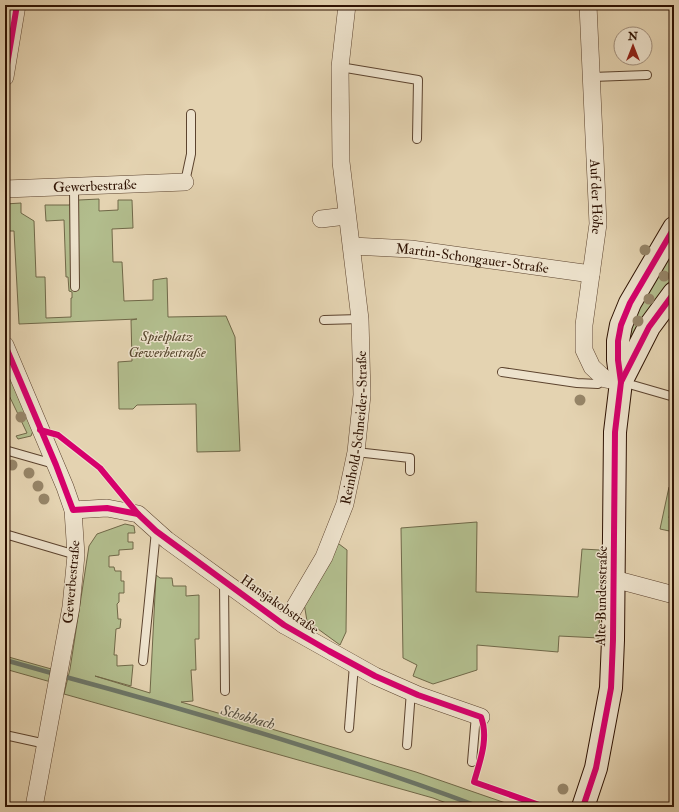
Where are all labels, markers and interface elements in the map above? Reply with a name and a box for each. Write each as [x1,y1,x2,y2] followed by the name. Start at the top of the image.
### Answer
[613,26,653,66] north arrow
[627,30,639,43] text: N
[586,158,606,236] street label: Auf der Höhe
[53,176,137,196] street label: Gewerbestraße
[395,240,550,277] street label: Martin-Schongauer-Straße
[128,328,206,361] park label: Spielplatz Gewerbestraße
[337,350,371,506] street label: Reinhold-Schneider-Straße
[59,539,84,624] street label: Gewerbestraße
[592,545,611,647] street label: Alte Bundesstraße
[237,571,322,638] street label: Hansjakobstraße
[218,700,277,734] water label: Schobbach

